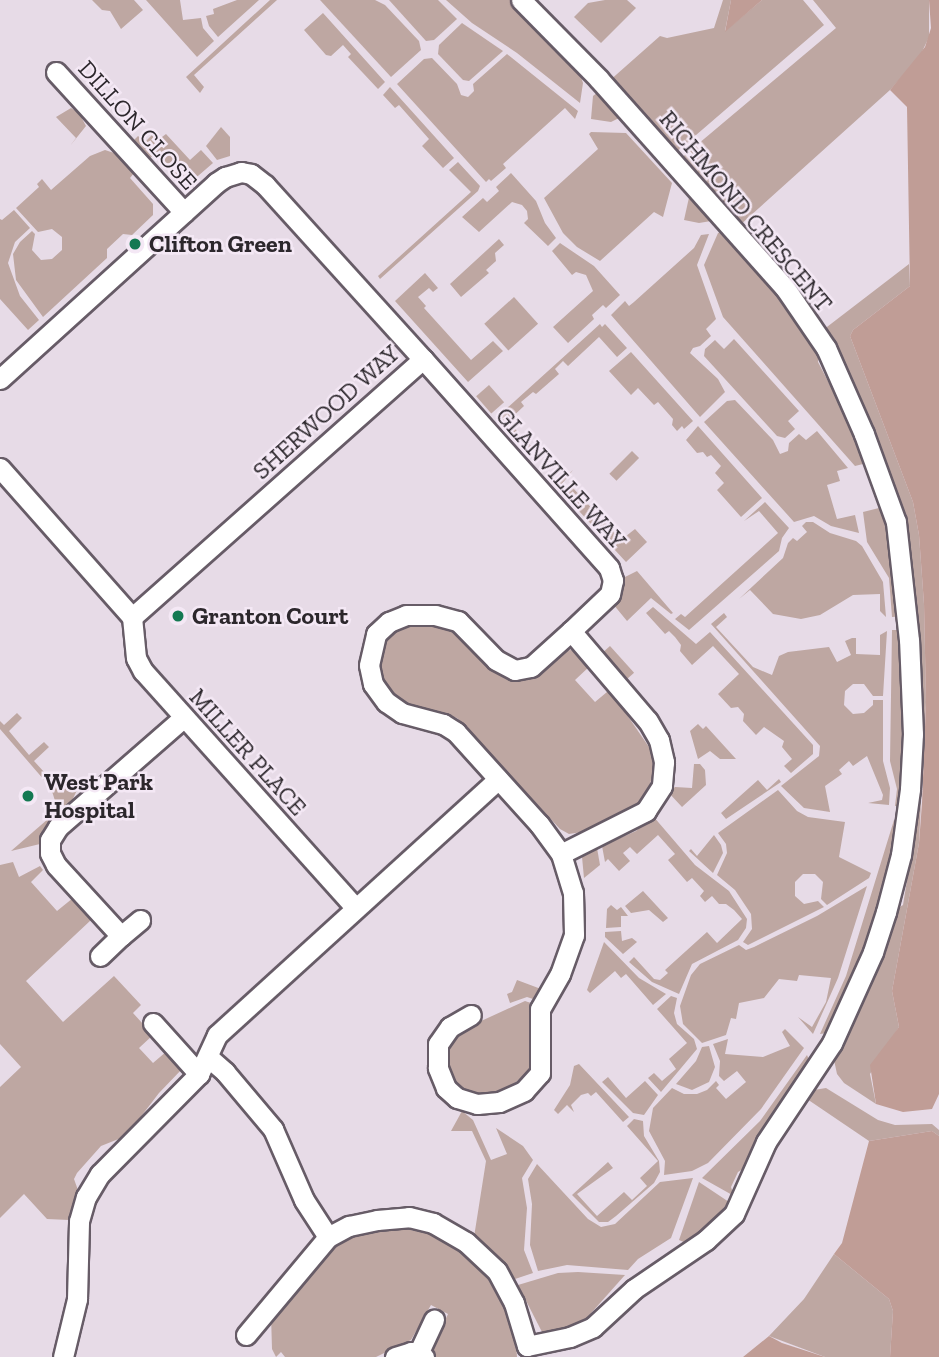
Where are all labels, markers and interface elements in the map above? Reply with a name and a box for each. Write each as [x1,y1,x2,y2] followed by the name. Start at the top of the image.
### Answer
[72,54,204,196] street label: DILLON CLOSE
[654,105,838,317] street label: RICHMOND CRESCENT
[149,230,292,258] place label: Clifton Green
[127,236,143,252] marker: Clifton Green
[247,338,405,486] street label: SHERWOOD WAY
[490,401,632,555] street label: GLANVILLE WAY
[192,602,348,630] place label: Granton Court
[170,608,186,624] marker: Granton Court
[184,683,312,821] street label: MILLER PLACE
[44,768,153,824] place label: West Park Hospital
[18,786,38,806] marker: West Park Hospital

